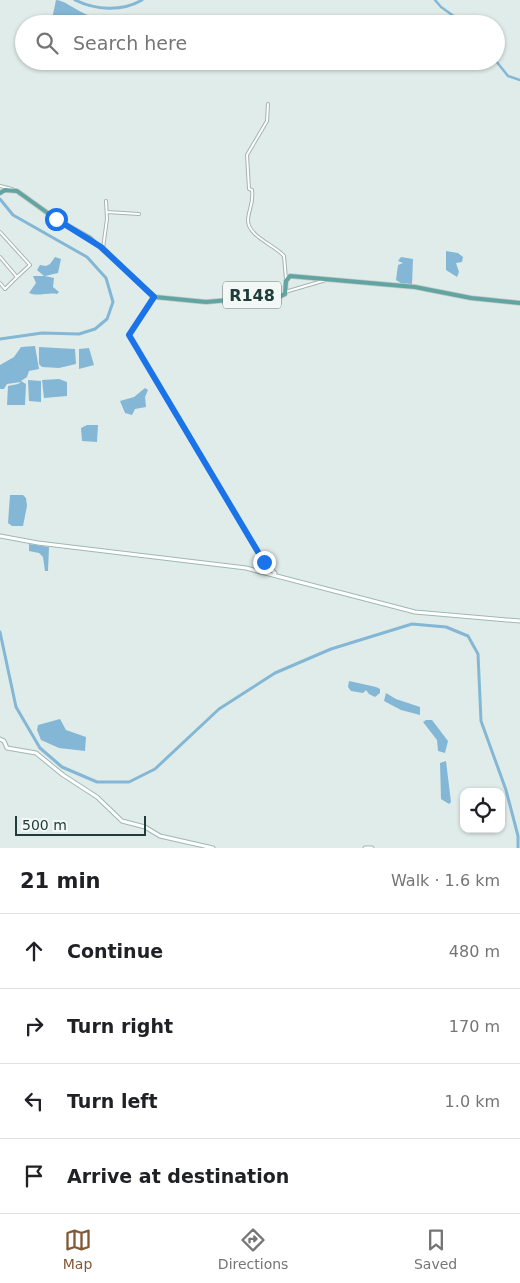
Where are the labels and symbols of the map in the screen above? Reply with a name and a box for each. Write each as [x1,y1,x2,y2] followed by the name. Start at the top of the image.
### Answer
[45,208,68,231] route start
[223,282,281,308] road number: R148
[253,551,276,574] route end
[15,813,146,836] scale bar

